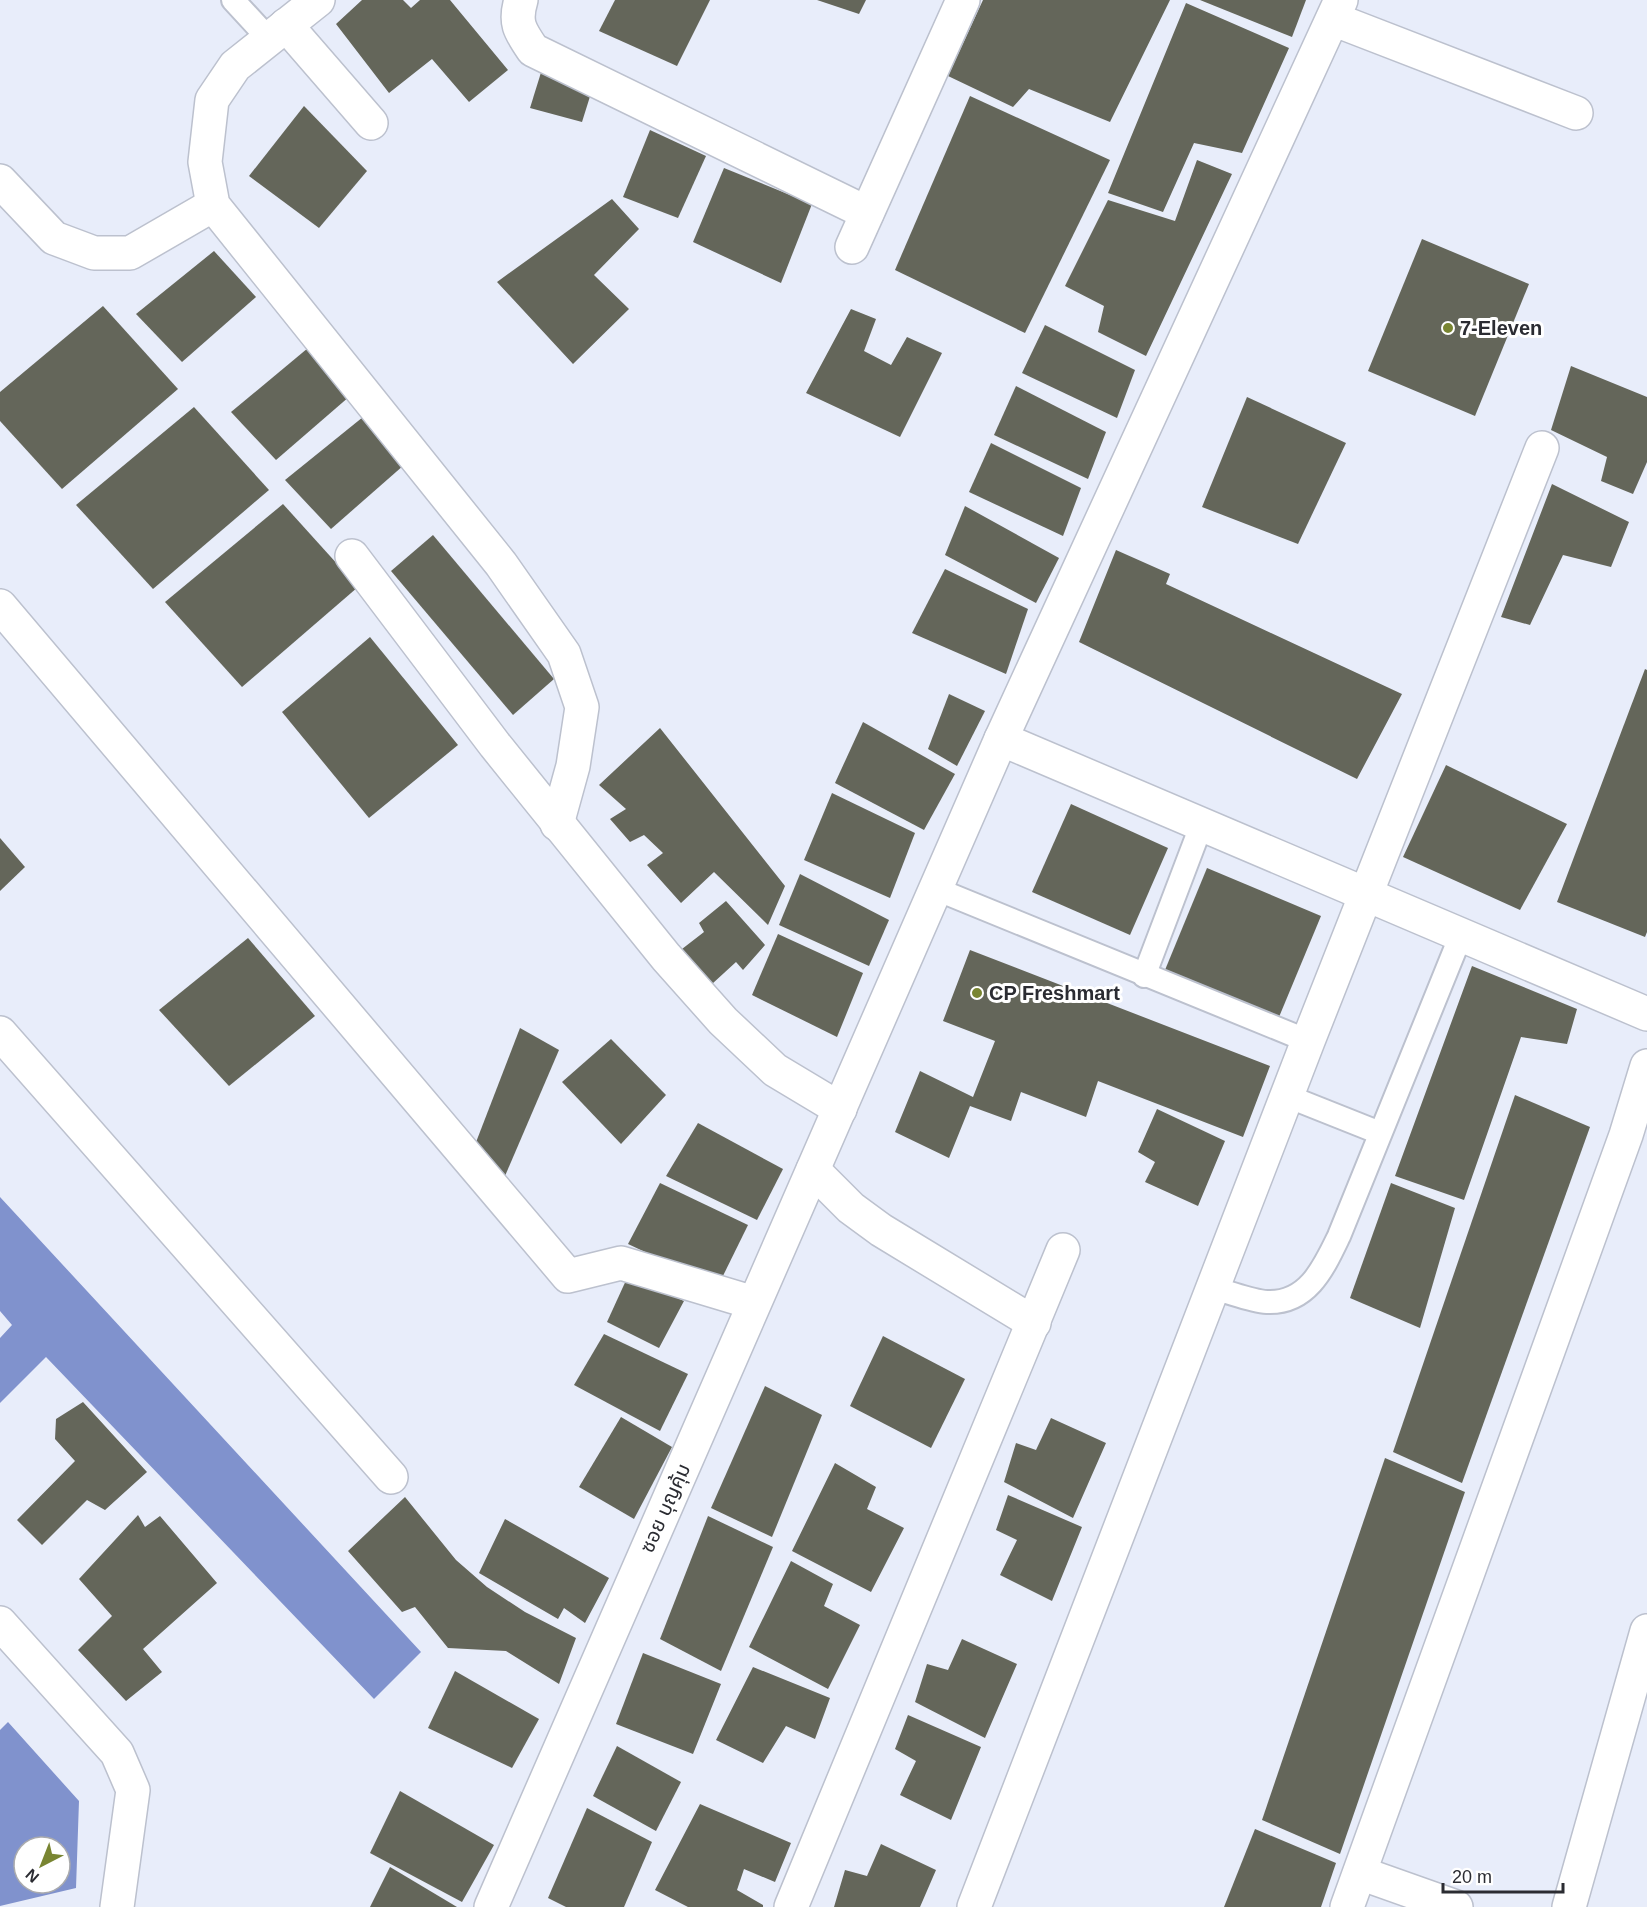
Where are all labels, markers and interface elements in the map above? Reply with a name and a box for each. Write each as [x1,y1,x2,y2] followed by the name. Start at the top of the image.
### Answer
[1460,317,1542,339] place label: 7-Eleven
[1441,321,1455,335] marker: 7-Eleven
[989,982,1120,1004] place label: CP Freshmart
[970,986,984,1000] marker: CP Freshmart
[636,1460,695,1556] street label: ซอย บุญคุ้ม
[12,1835,72,1895] north arrow
[1443,1856,1563,1894] scale bar
[22,1866,42,1886] text: N
[1452,1867,1492,1887] text: 20 m

